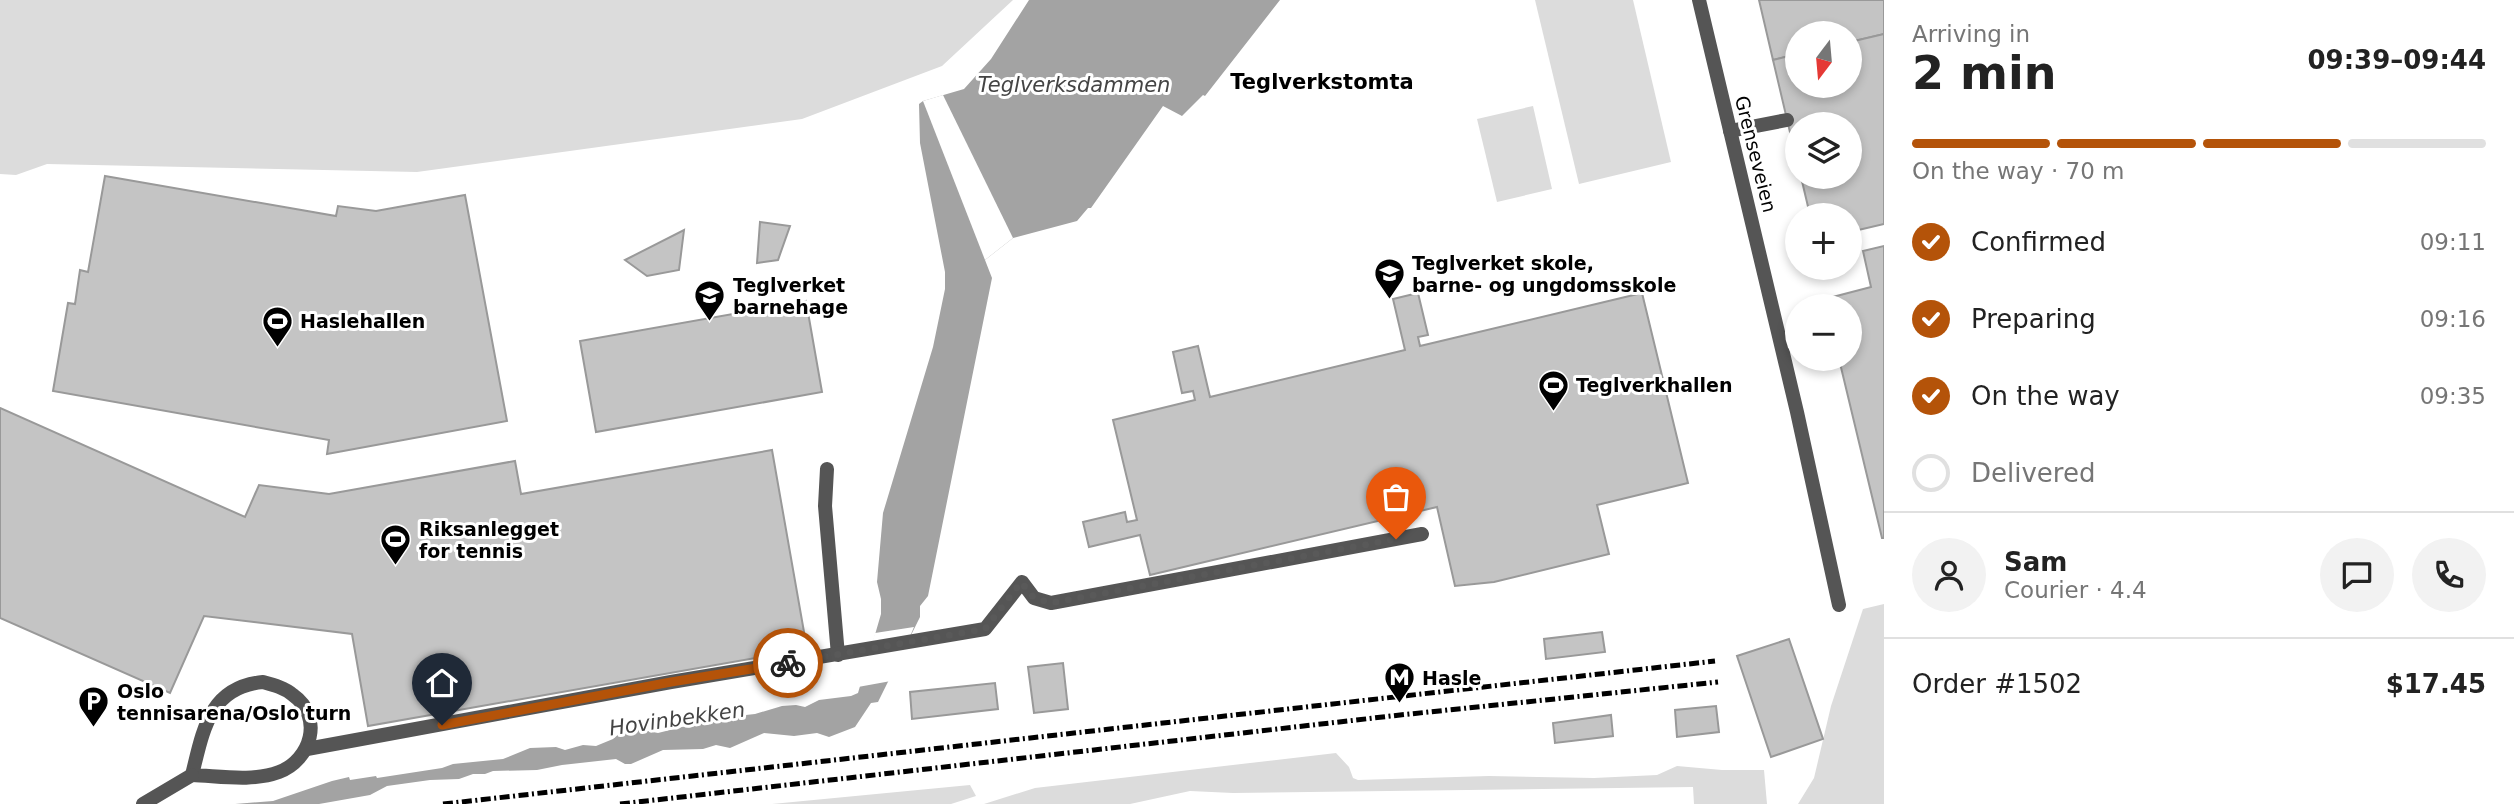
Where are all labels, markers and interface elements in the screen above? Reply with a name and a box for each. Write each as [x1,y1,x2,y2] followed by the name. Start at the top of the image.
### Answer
[1785,21,1862,98] north arrow
[1785,21,1862,371] map controls
[1912,21,2030,47] text: Arriving in
[2307,45,2486,75] text: 09:39–09:44
[1912,46,2056,100] text: 2 min
[1230,70,1414,94] district label: Teglverkstomta
[978,73,1170,97] water label: Teglverksdammen
[1731,93,1781,215] street label: Grenseveien
[1785,112,1862,189] button: layers
[1912,158,2124,184] text: On the way · 70 m
[1785,203,1862,280] button: +
[1912,223,1950,261] icon: check
[1971,227,2106,257] text: Confirmed
[2420,229,2486,255] text: 09:11
[1412,252,1676,296] place label: Teglverket skole, barne- og ungdomsskole
[1372,257,1406,301] school or university icon: Teglverket skole, barne- og ungdomsskole
[733,274,848,318] place label: Teglverket barnehage
[693,279,727,323] school or university icon: Teglverket barnehage
[1785,294,1862,371] button: −
[1912,300,1950,338] icon: check
[260,304,294,348] sports icon: Haslehallen
[1971,304,2096,334] text: Preparing
[2420,306,2486,332] text: 09:16
[300,310,425,332] place label: Haslehallen
[1536,368,1570,412] sports icon: Teglverkhallen
[1576,374,1733,396] place label: Teglverkhallen
[1912,377,1950,415] icon: check
[1971,381,2120,411] text: On the way
[2420,383,2486,409] text: 09:35
[1971,458,2095,488] text: Delivered
[1366,467,1426,539] pin
[1377,478,1415,516] icon: bag
[419,518,559,562] place label: Riksanlegget for tennis
[379,523,413,567] sports icon: Riksanlegget for tennis
[1912,538,1986,612] button: person
[2320,538,2394,612] button: chat
[2412,538,2486,612] button: phone
[2004,547,2067,577] text: Sam
[2004,577,2147,603] text: Courier · 4.4
[753,628,823,698] courier
[769,644,807,682] icon: bike
[412,653,472,725] pin
[1382,661,1416,705] metro station icon: Hasle
[423,664,461,702] icon: home
[1422,667,1481,689] place label: Hasle
[1912,669,2082,699] text: Order #1502
[2386,669,2486,699] text: $17.45
[117,680,351,724] place label: Oslo tennisarena/Oslo turn
[77,685,111,729] parking icon: Oslo tennisarena/Oslo turn
[607,698,747,740] water label: Hovinbekken

